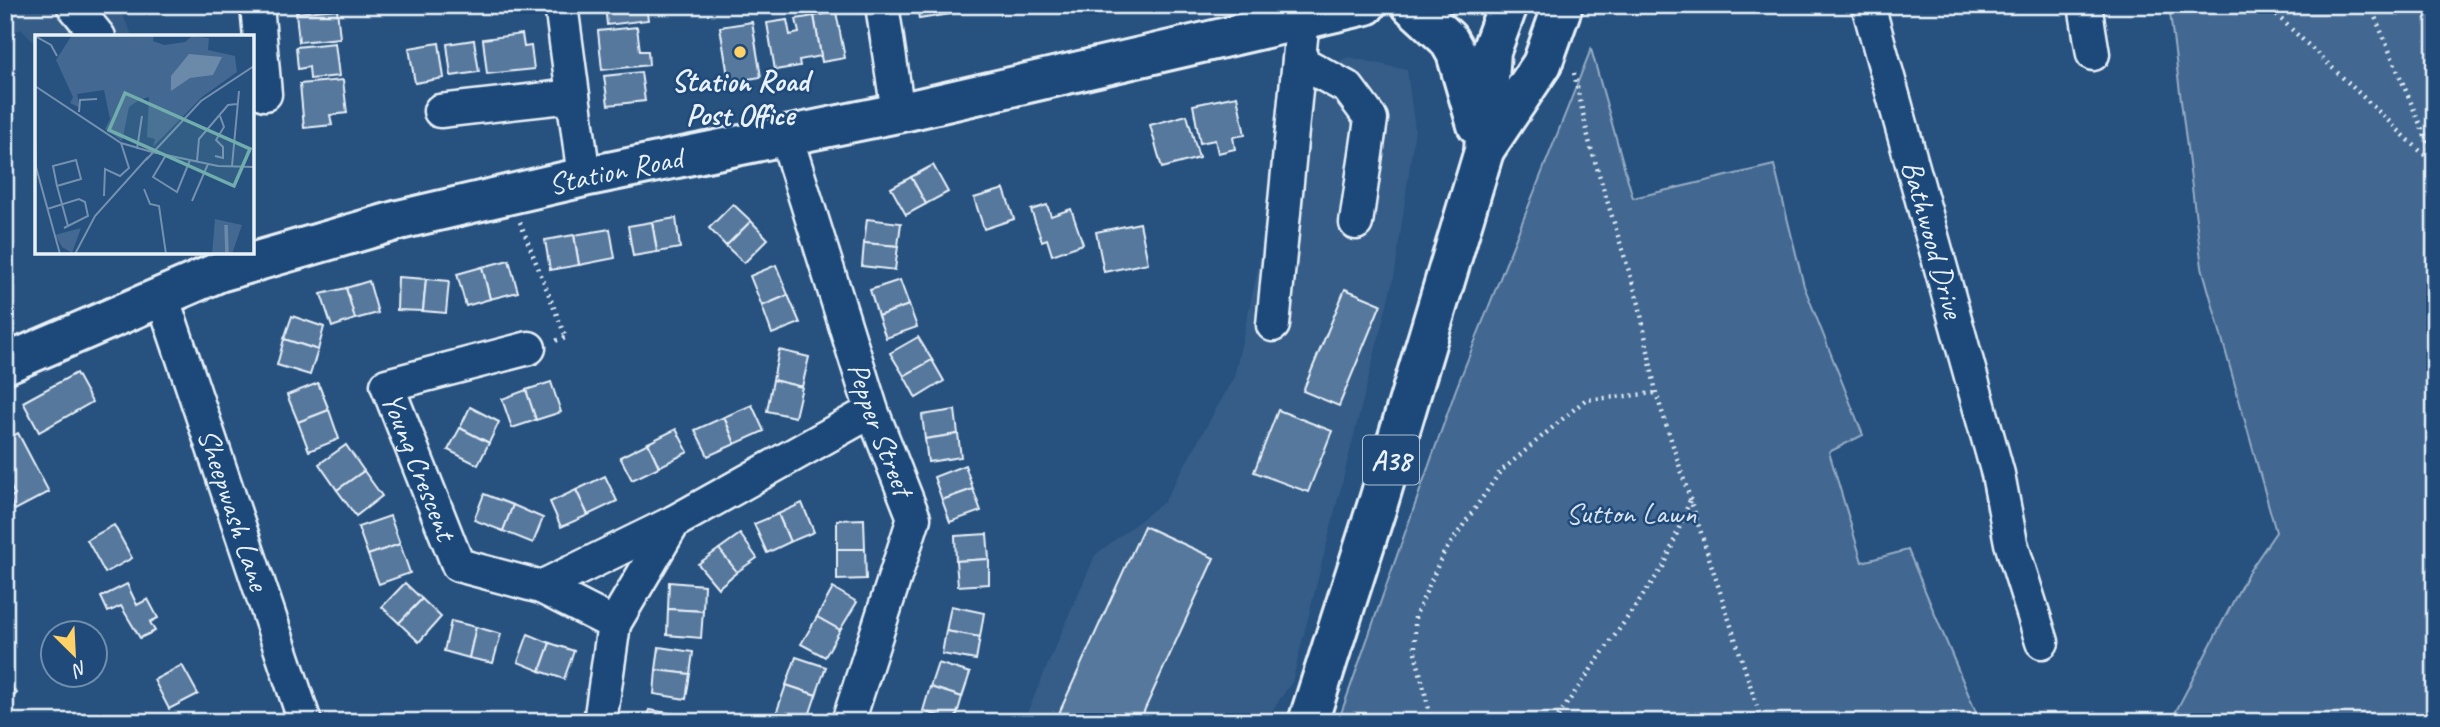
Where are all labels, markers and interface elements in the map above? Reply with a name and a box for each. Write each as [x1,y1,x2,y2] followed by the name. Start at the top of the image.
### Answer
[35,35,254,254] inset map
[732,44,748,60] marker: Station Road Post Office
[671,62,814,134] place label: Station Road Post Office
[545,138,689,204] street label: Station Road
[1893,156,1973,324] street label: Bathwood Drive
[839,358,924,505] street label: Pepper Street
[373,387,466,548] street label: Young Crescent
[189,424,279,597] street label: Sheepwash Lane
[1363,435,1419,484] road number: A38
[1566,494,1697,532] park label: Sutton Lawn
[38,618,108,688] north arrow
[67,655,91,683] text: N

